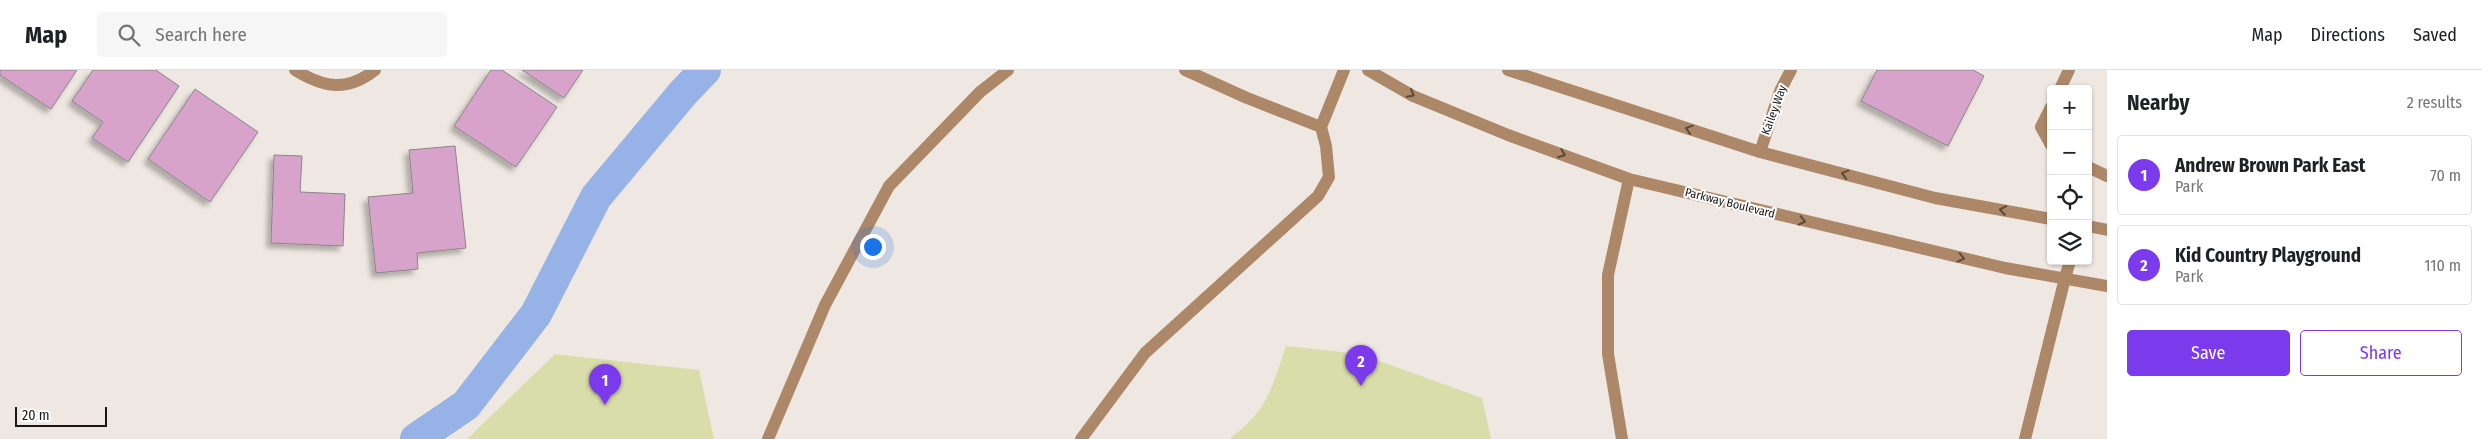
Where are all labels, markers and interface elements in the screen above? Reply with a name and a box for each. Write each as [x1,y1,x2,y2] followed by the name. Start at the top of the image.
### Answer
[97,12,447,57] search box
[25,21,67,49] text: Map
[115,21,143,49] icon: search
[155,23,247,46] text: Search here
[2251,24,2283,46] text: Map
[2311,24,2385,46] text: Directions
[2413,24,2457,46] text: Saved
[1759,83,1790,137] street label: Kailey Way
[2047,85,2092,265] map controls
[2047,85,2092,130] button: +
[1405,88,1414,98] one-way arrow
[2127,90,2189,116] text: Nearby
[2407,93,2462,112] text: 2 results
[1685,124,1693,134] one-way arrow
[2047,130,2092,175] button: −
[1557,148,1565,158] one-way arrow
[2175,154,2365,177] text: Andrew Brown Park East
[2141,166,2147,185] text: 1
[2430,166,2461,185] text: 70 m
[1840,169,1849,180] one-way arrow
[2047,175,2092,220] button: locate
[2175,177,2203,196] text: Park
[1683,185,1777,221] street label: Parkway Boulevard
[1998,206,2007,216] one-way arrow
[1798,215,1807,226] one-way arrow
[2047,220,2092,265] button: layers
[860,234,886,260] your location
[2175,244,2361,267] text: Kid Country Playground
[1956,252,1965,263] one-way arrow
[2140,256,2148,275] text: 2
[2424,256,2461,275] text: 110 m
[2175,267,2203,286] text: Park
[2127,330,2290,376] button: Save
[2300,330,2462,376] button: Share
[1345,345,1377,386] pin: 2
[589,364,621,405] pin: 1
[15,404,108,427] scale bar
[22,407,50,424] text: 20 m

